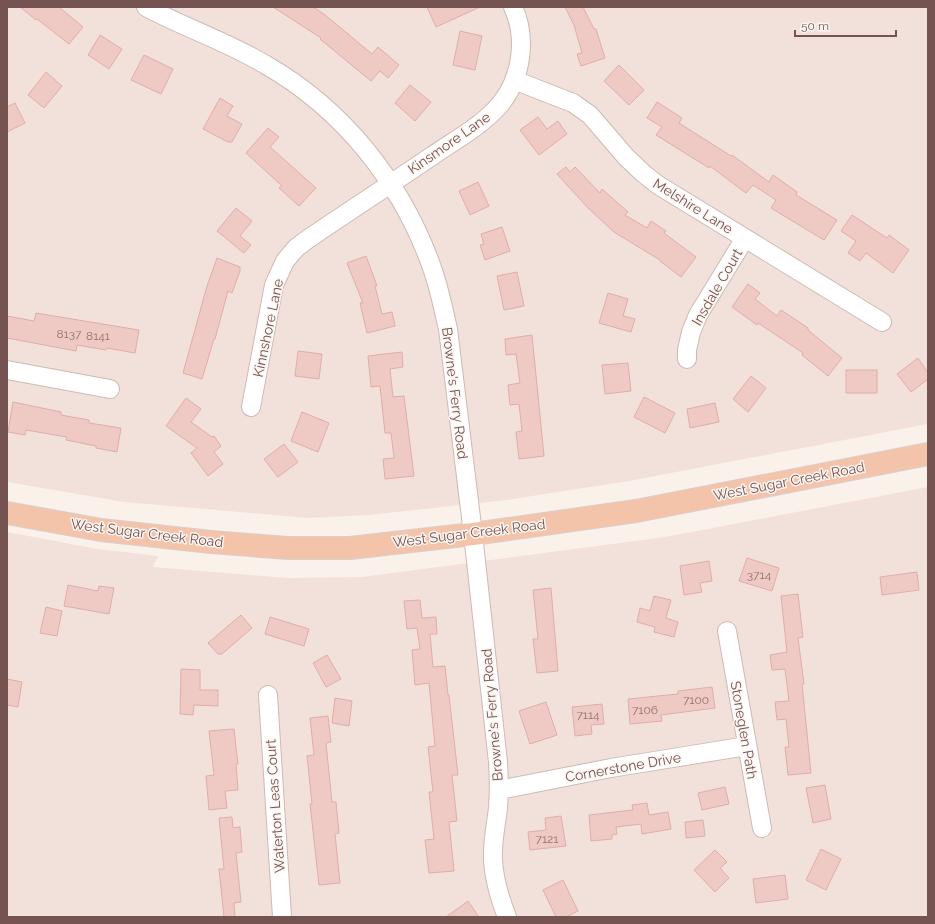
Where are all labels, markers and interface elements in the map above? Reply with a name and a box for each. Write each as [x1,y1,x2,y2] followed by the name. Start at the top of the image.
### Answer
[795,12,896,38] scale bar
[801,19,829,33] text: 50 m
[405,109,493,177] street label: Kinsmore Lane
[650,175,736,237] street label: Melshire Lane
[689,245,746,328] street label: Insdale Court
[250,277,286,379] street label: Kinnshore Lane
[439,326,471,460] street label: Browne's Ferry Road
[56,327,82,341] house number: 8137
[86,329,110,343] house number: 8141
[712,459,866,503] street label: West Sugar Creek Road
[70,516,224,550] street label: West Sugar Creek Road
[392,516,546,550] street label: West Sugar Creek Road
[747,568,772,582] house number: 3714
[478,648,506,782] street label: Browne's Ferry Road
[728,680,760,780] street label: Stoneglen Path
[683,693,709,707] house number: 7100
[632,703,658,717] house number: 7106
[576,708,600,722] house number: 7114
[262,738,288,873] street label: Waterton Leas Court
[564,749,682,785] street label: Cornerstone Drive
[536,832,558,846] house number: 7121

